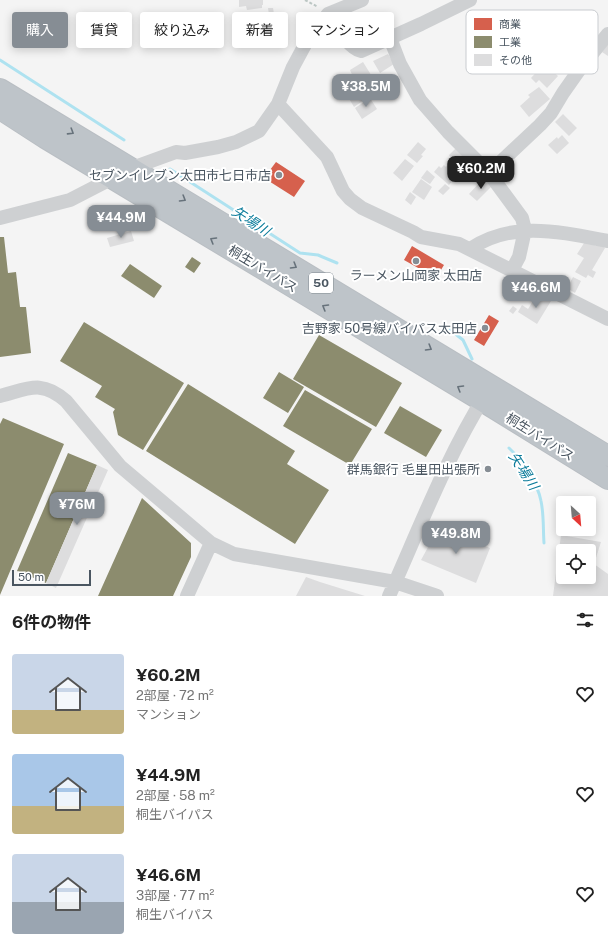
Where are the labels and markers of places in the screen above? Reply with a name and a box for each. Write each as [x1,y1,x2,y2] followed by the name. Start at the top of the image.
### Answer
[333,74,399,108] pin: ¥38.5M
[448,156,514,190] pin: ¥60.2M
[89,168,271,183] place label: セブンイレブン太田市七日市店
[274,170,284,180] marker: セブンイレブン太田市七日市店
[88,205,154,239] pin: ¥44.9M
[411,256,421,266] marker: ラーメン山岡家 太田店
[350,268,482,283] place label: ラーメン山岡家 太田店
[503,275,569,309] pin: ¥46.6M
[302,321,477,336] place label: 吉野家 50号線バイパス太田店
[480,323,490,333] marker: 吉野家 50号線バイパス太田店
[347,462,480,477] place label: 群馬銀行 毛里田出張所
[483,464,493,474] marker: 群馬銀行 毛里田出張所
[53,492,101,526] pin: ¥76M
[423,521,489,555] pin: ¥49.8M

